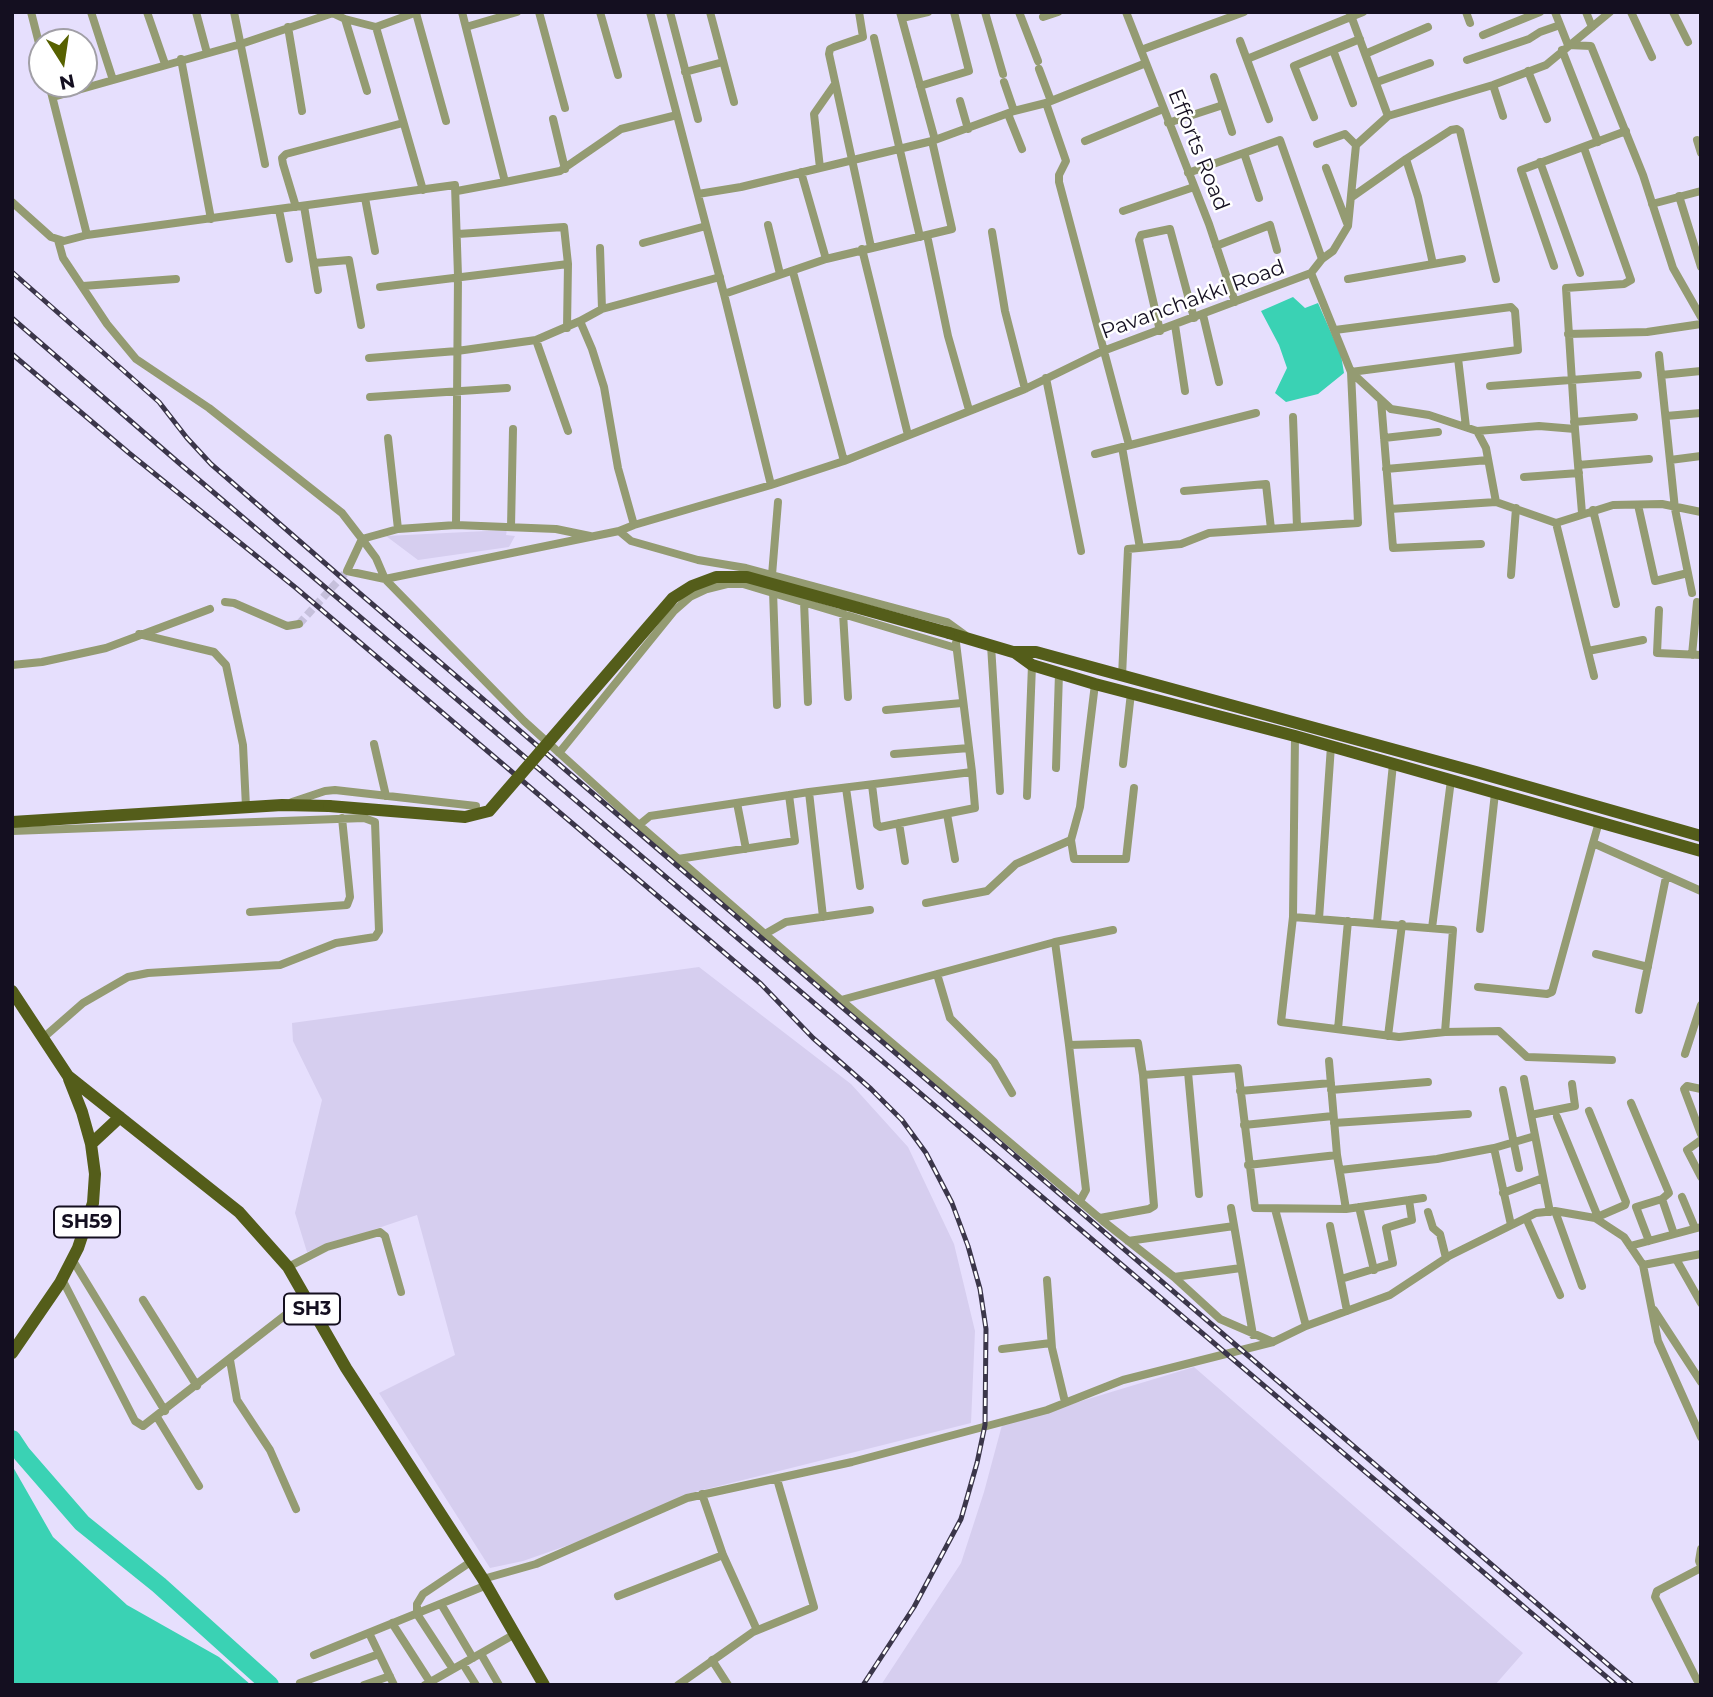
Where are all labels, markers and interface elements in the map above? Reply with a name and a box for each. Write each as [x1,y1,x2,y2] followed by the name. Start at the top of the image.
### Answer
[28,28,98,98] north arrow
[57,69,77,95] text: N
[1162,85,1234,215] street label: Efforts Road
[1098,255,1288,345] street label: Pavanchakki Road
[54,1206,120,1238] road number: SH59
[284,1294,340,1324] road number: SH3

